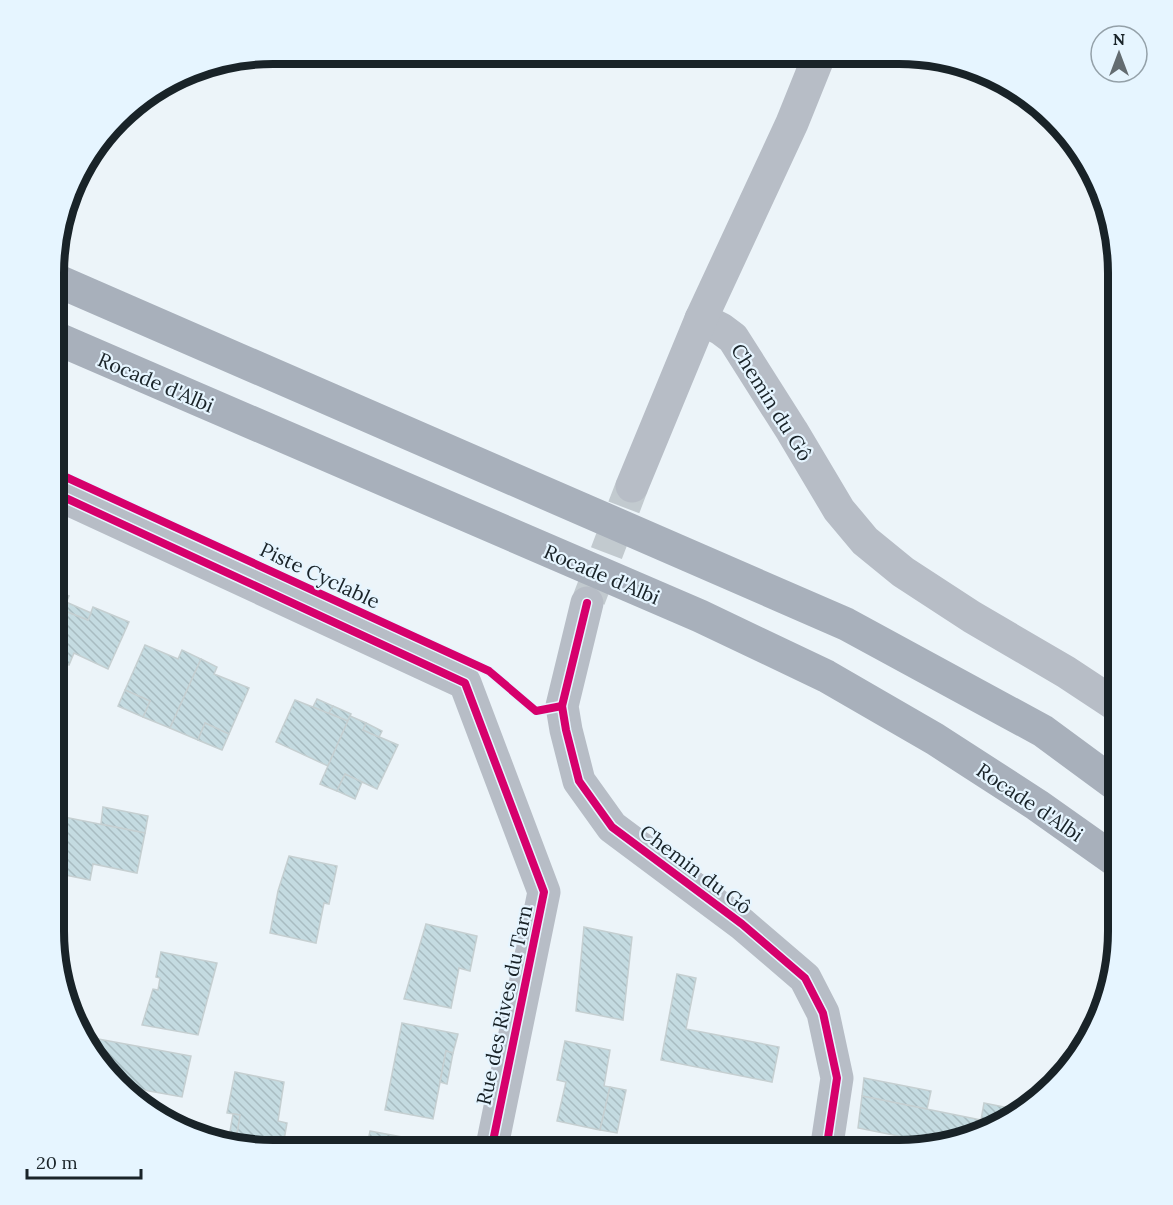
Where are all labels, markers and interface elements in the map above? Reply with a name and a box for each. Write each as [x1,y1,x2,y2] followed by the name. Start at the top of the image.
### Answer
[1089,24,1149,84] north arrow
[1113,29,1125,49] text: N
[726,339,818,465] street label: Chemin du Gô
[94,346,218,418] street label: Rocade d'Albi
[256,536,384,614] street label: Piste Cyclable
[540,538,664,610] street label: Rocade d'Albi
[972,757,1088,847] street label: Rocade d'Albi
[635,819,757,919] street label: Chemin du Gô
[471,903,537,1107] street label: Rue des Rives du Tarn
[27,1142,141,1180] scale bar
[36,1151,78,1174] text: 20 m

